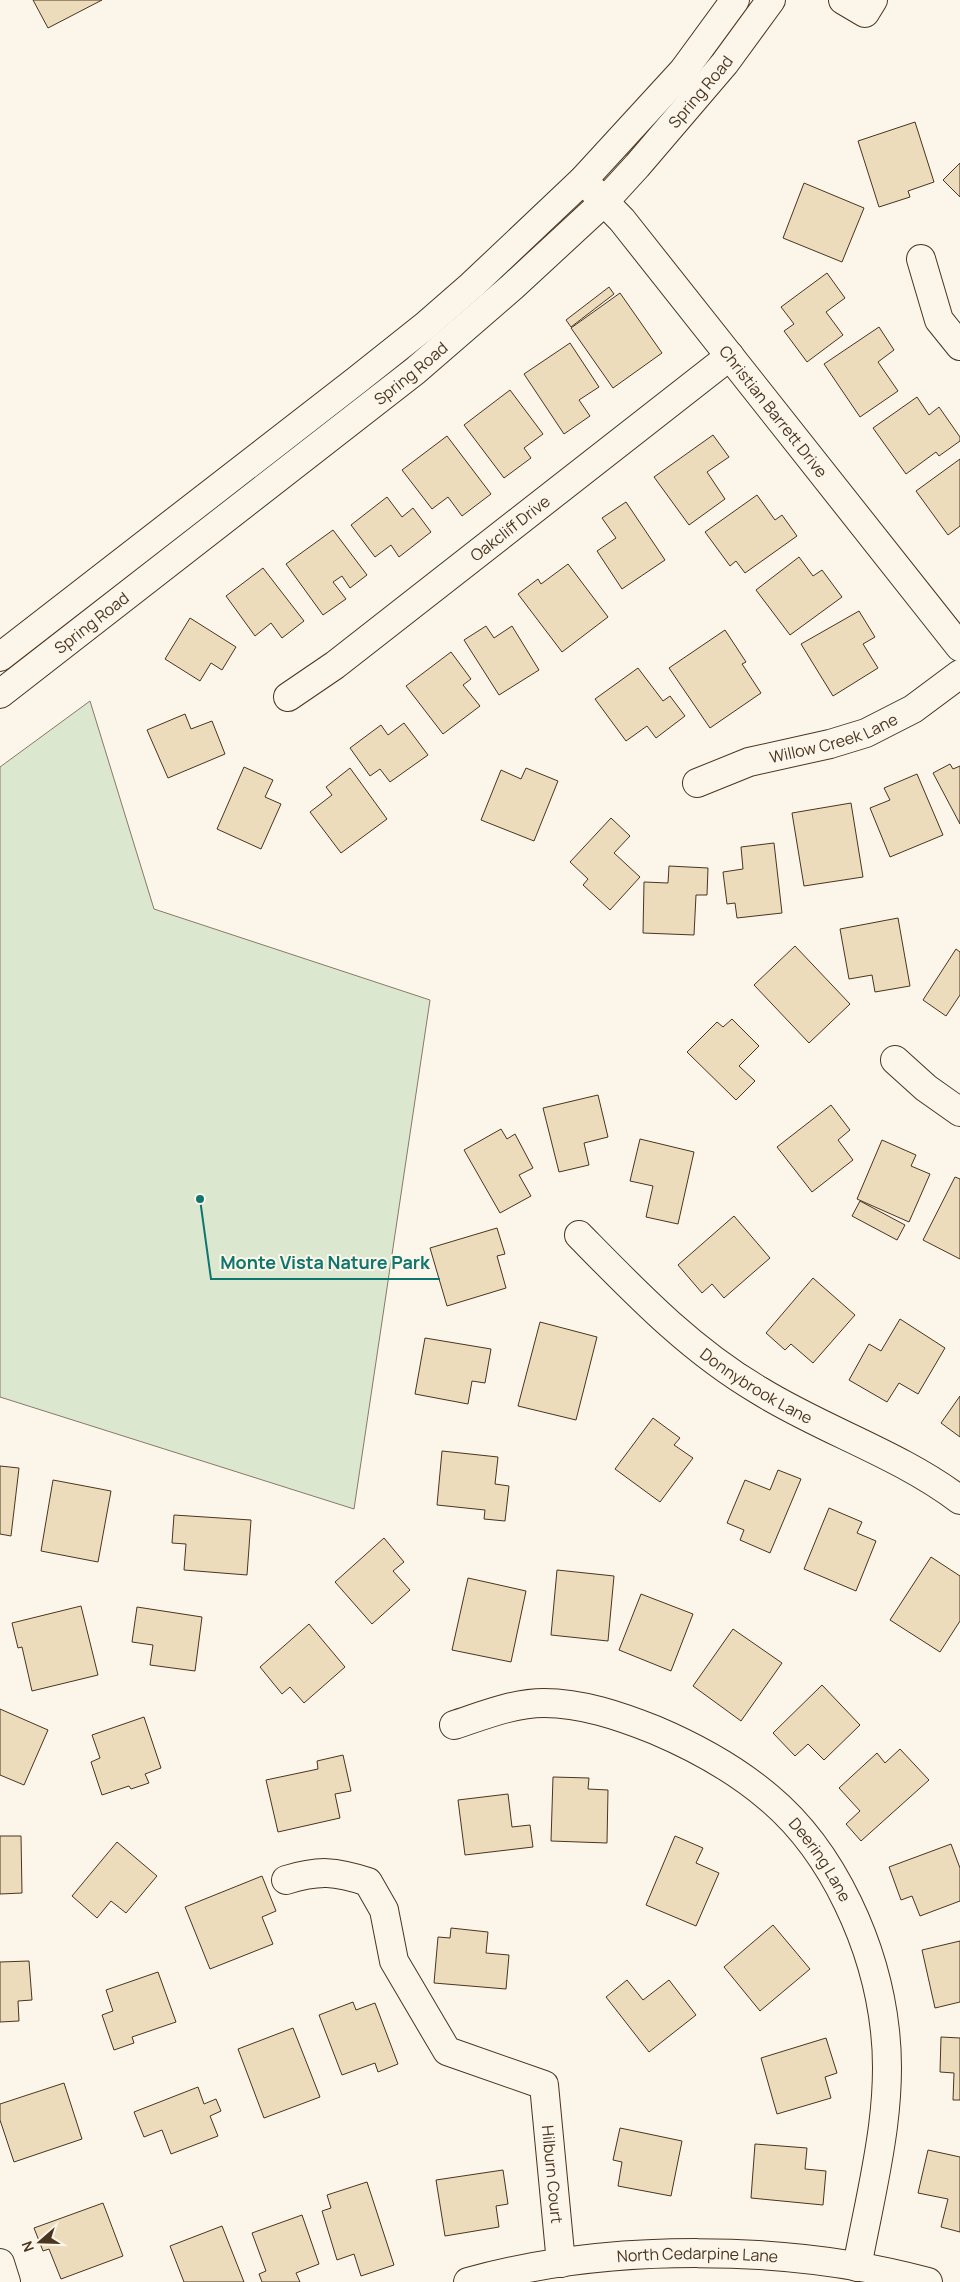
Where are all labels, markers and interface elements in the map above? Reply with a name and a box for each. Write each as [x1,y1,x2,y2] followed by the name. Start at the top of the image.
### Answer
[663,51,738,133] street label: Spring Road
[369,337,452,410] street label: Spring Road
[714,341,833,482] street label: Christian Barrett Drive
[466,490,554,566] street label: Oakcliff Drive
[50,587,133,659] street label: Spring Road
[767,708,901,768] street label: Willow Creek Lane
[211,1246,440,1279] callout: Monte Vista Nature Park
[220,1250,431,1274] text: Monte Vista Nature Park
[696,1343,816,1429] street label: Donnybrook Lane
[784,1813,856,1905] street label: Deering Lane
[537,2124,568,2224] street label: Hilburn Court
[15,2217,65,2267] north arrow
[17,2239,38,2255] text: N
[616,2242,779,2267] street label: North Cedarpine Lane

